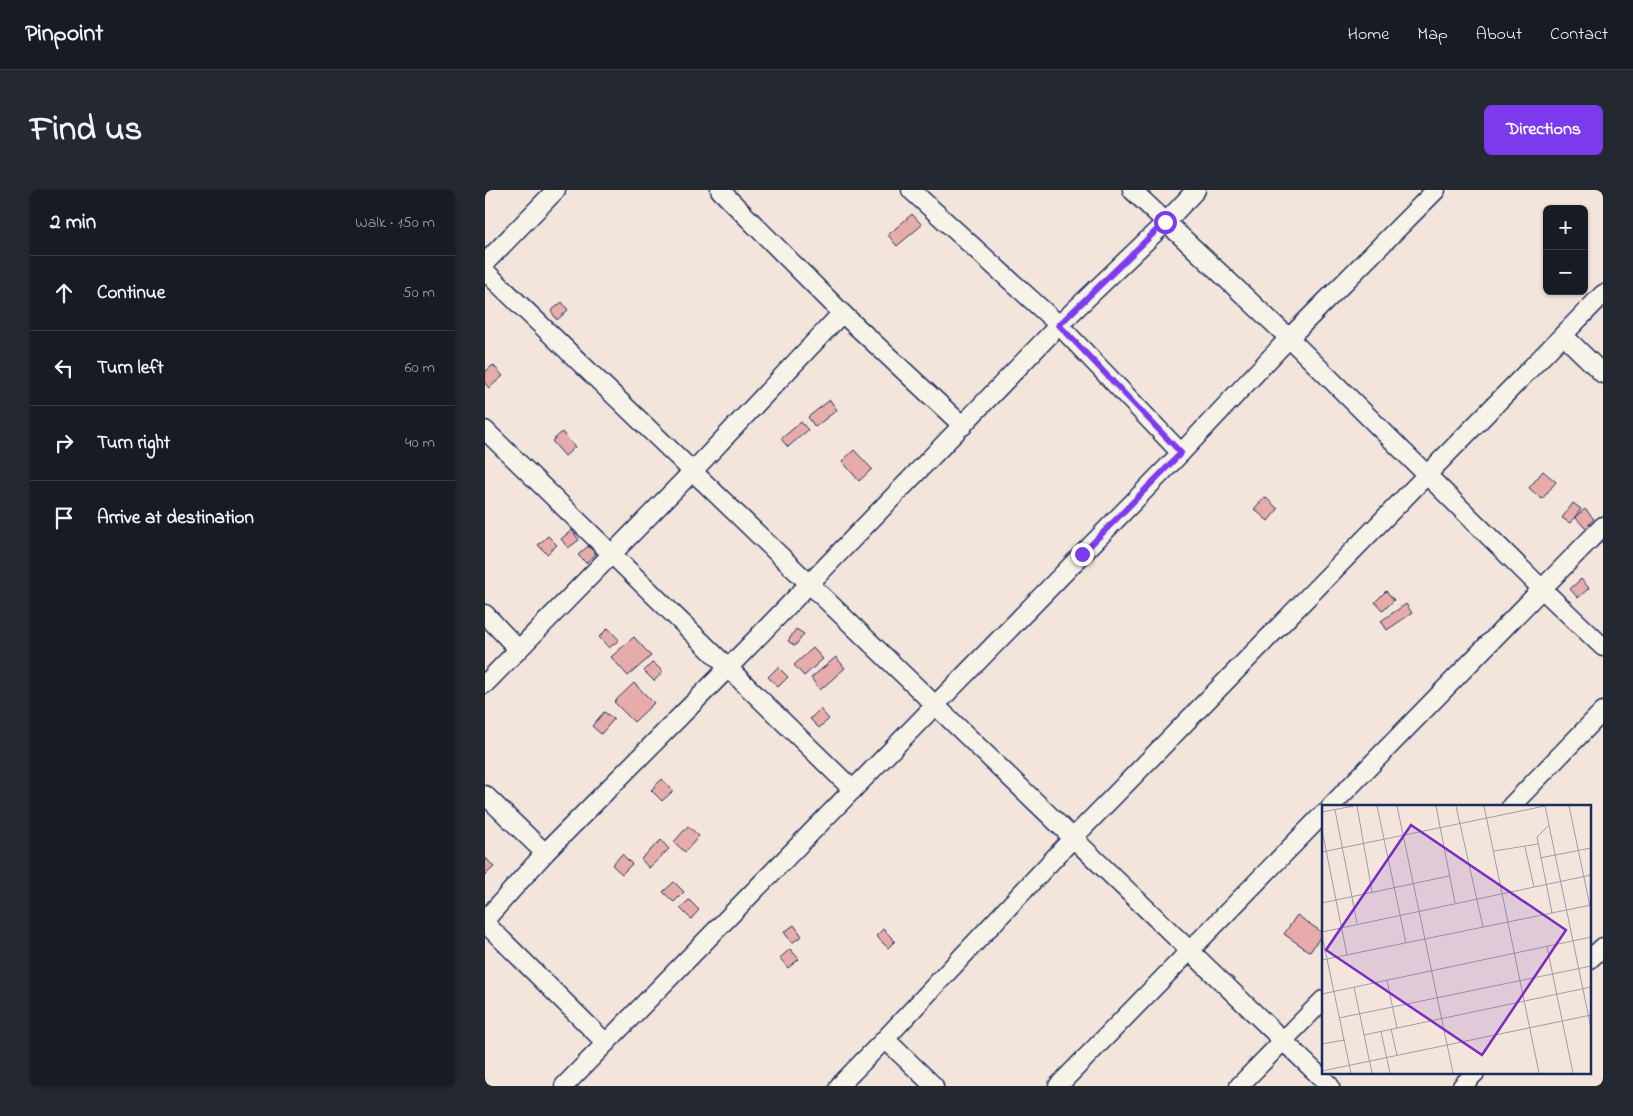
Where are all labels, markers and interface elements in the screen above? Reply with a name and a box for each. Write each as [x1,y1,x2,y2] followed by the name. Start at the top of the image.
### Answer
[25,17,103,52] text: Pinpoint
[1348,22,1389,48] text: Home
[1417,22,1448,48] text: Map
[1476,22,1522,48] text: About
[1550,22,1608,48] text: Contact
[30,105,142,156] text: Find us
[1484,105,1603,155] button: Directions
[1543,205,1588,295] map controls
[1543,205,1588,250] button: +
[50,208,96,238] text: 2 min
[355,211,435,235] text: Walk · 150 m
[1154,211,1177,234] route start
[1543,250,1588,295] button: −
[50,279,78,307] icon: ahead
[97,280,165,307] text: Continue
[403,281,435,305] text: 50 m
[50,354,78,382] icon: left
[97,355,164,382] text: Turn left
[405,356,435,380] text: 60 m
[50,429,78,457] icon: right
[97,430,170,457] text: Turn right
[405,431,435,455] text: 40 m
[50,504,78,532] icon: arrive
[97,505,254,532] text: Arrive at destination
[1071,543,1094,566] route end
[1322,805,1591,1074] inset map

